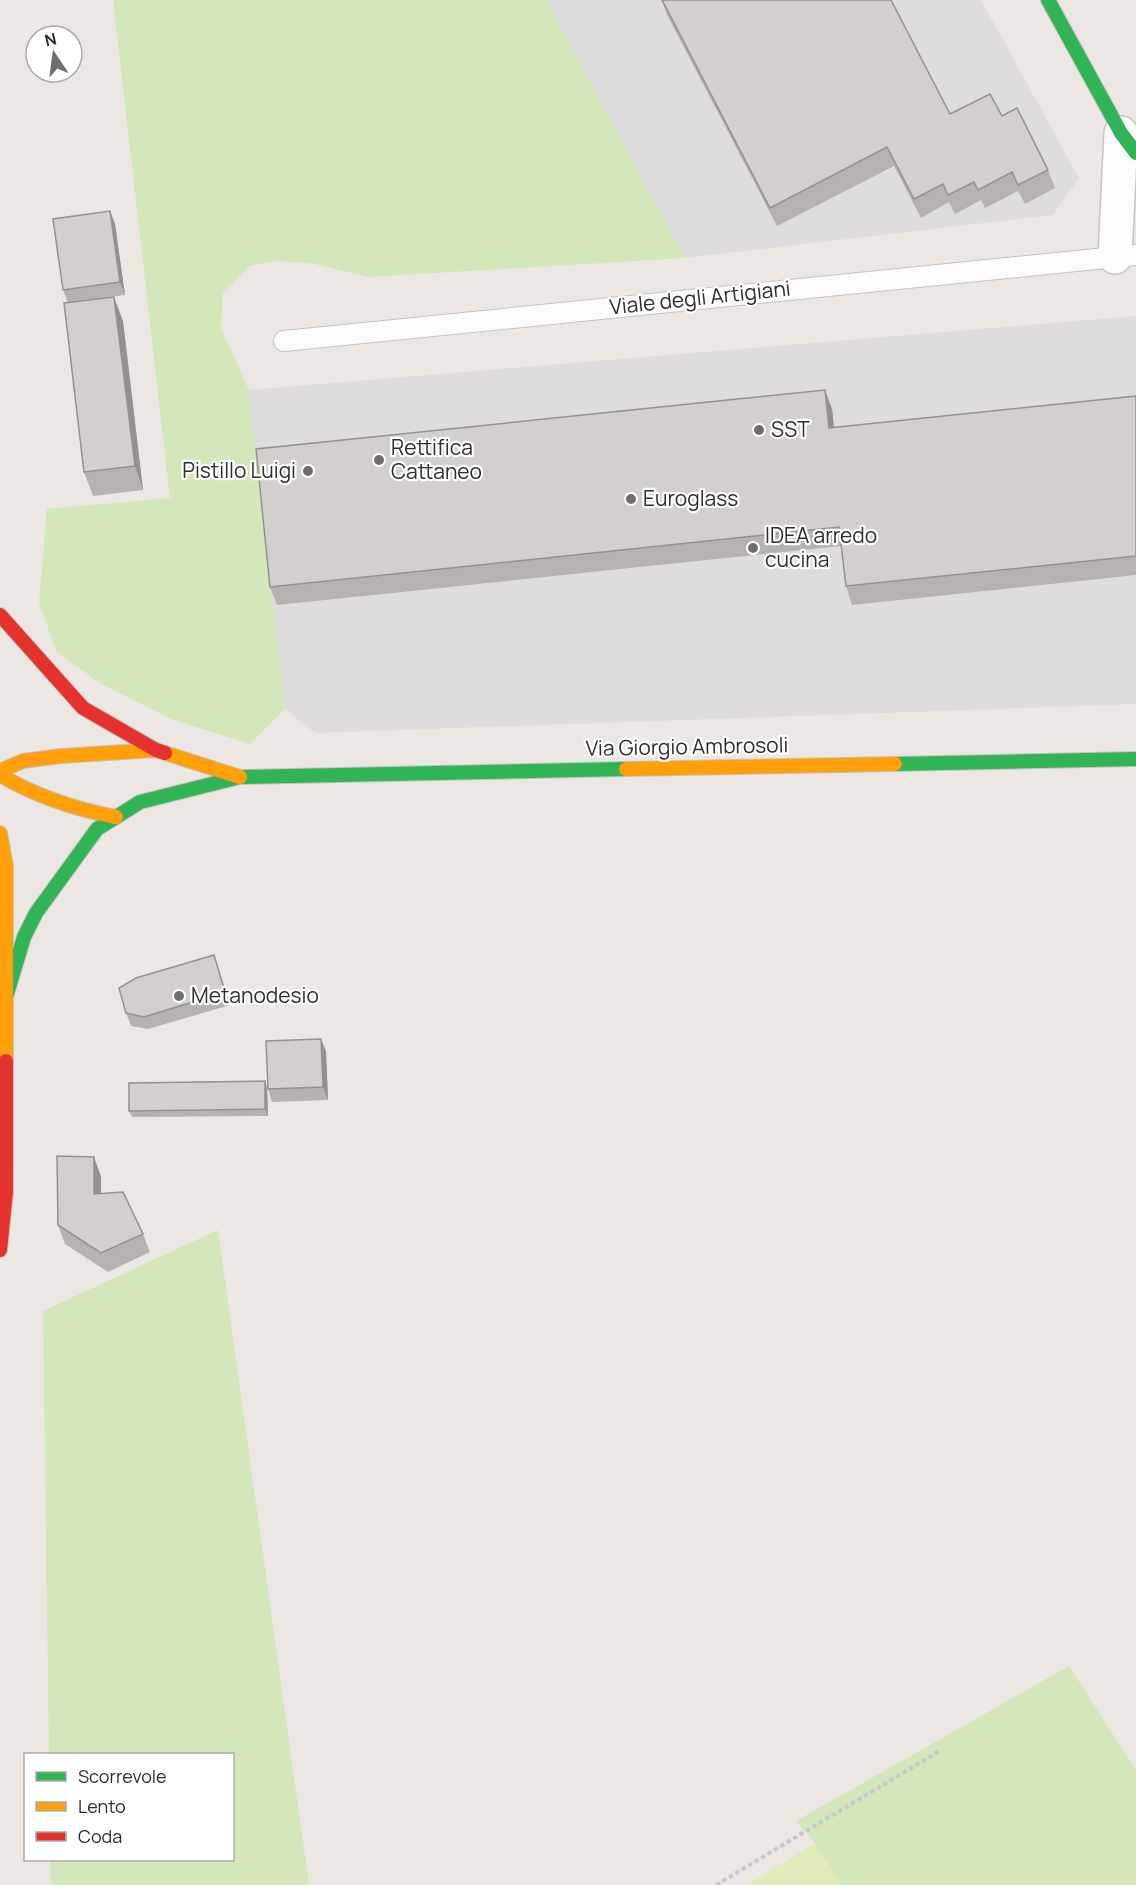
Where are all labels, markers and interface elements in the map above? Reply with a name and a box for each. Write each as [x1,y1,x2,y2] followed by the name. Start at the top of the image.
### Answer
[24,24,84,84] north arrow
[43,27,59,51] text: N
[608,274,792,320] street label: Viale degli Artigiani
[771,415,810,443] place label: SST
[752,423,766,437] marker: SST
[391,433,482,485] place label: Rettifica Cattaneo
[372,453,386,467] marker: Rettifica Cattaneo
[182,456,296,484] place label: Pistillo Luigi
[301,464,315,478] marker: Pistillo Luigi
[643,484,738,512] place label: Euroglass
[624,492,638,506] marker: Euroglass
[765,521,877,573] place label: IDEA arredo cucina
[746,541,760,555] marker: IDEA arredo cucina
[585,730,789,762] street label: Via Giorgio Ambrosoli
[191,981,319,1009] place label: Metanodesio
[172,989,186,1003] marker: Metanodesio
[24,1753,234,1861] legend
[78,1764,167,1788] text: Scorrevole
[78,1794,126,1818] text: Lento
[78,1824,122,1848] text: Coda

